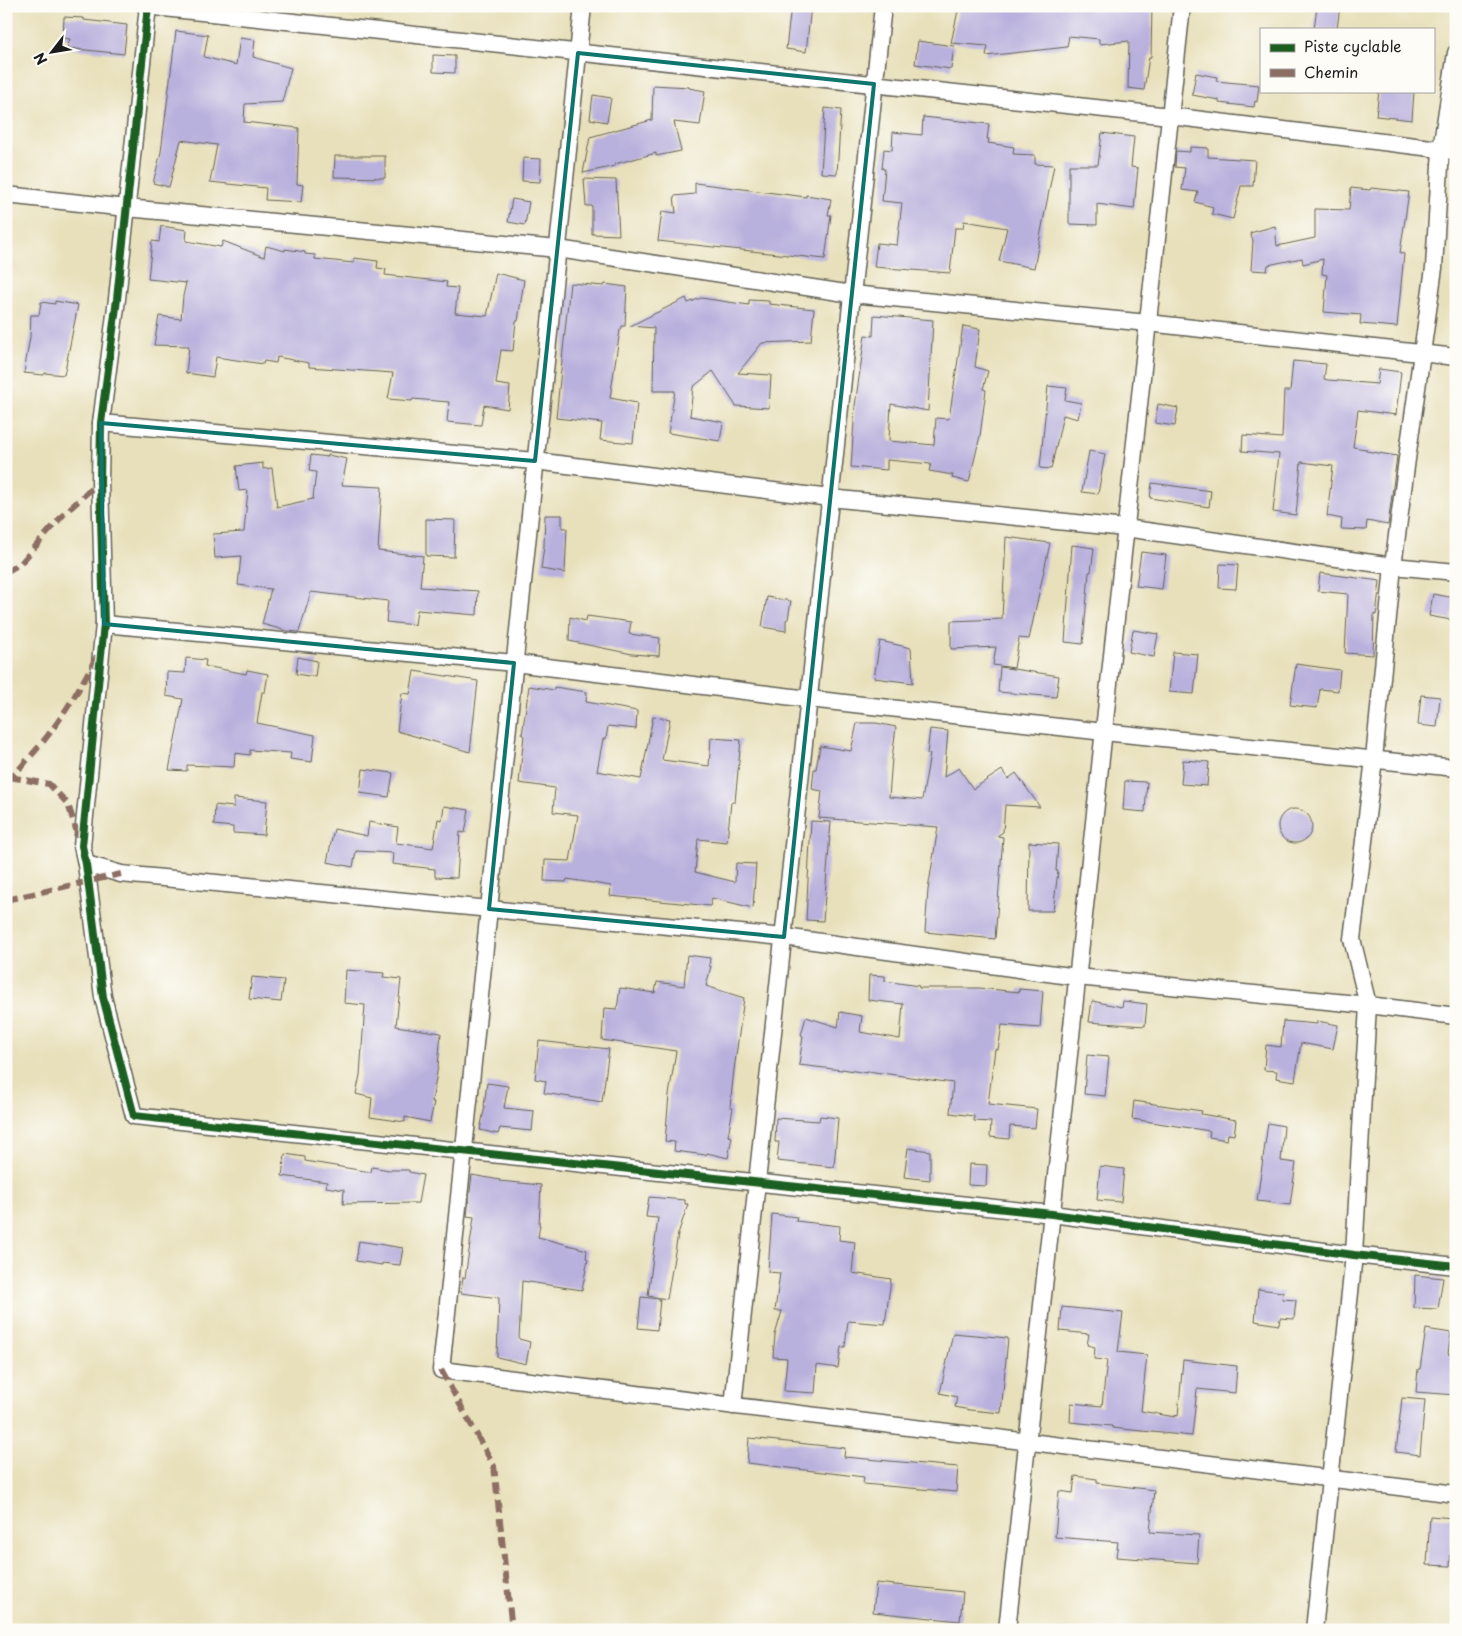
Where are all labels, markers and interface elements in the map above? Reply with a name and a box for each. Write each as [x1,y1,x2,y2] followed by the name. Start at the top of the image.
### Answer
[28,28,78,78] north arrow
[1260,28,1434,92] legend
[1304,34,1401,57] text: Piste cyclable
[29,49,52,69] text: N
[1304,60,1358,83] text: Chemin

